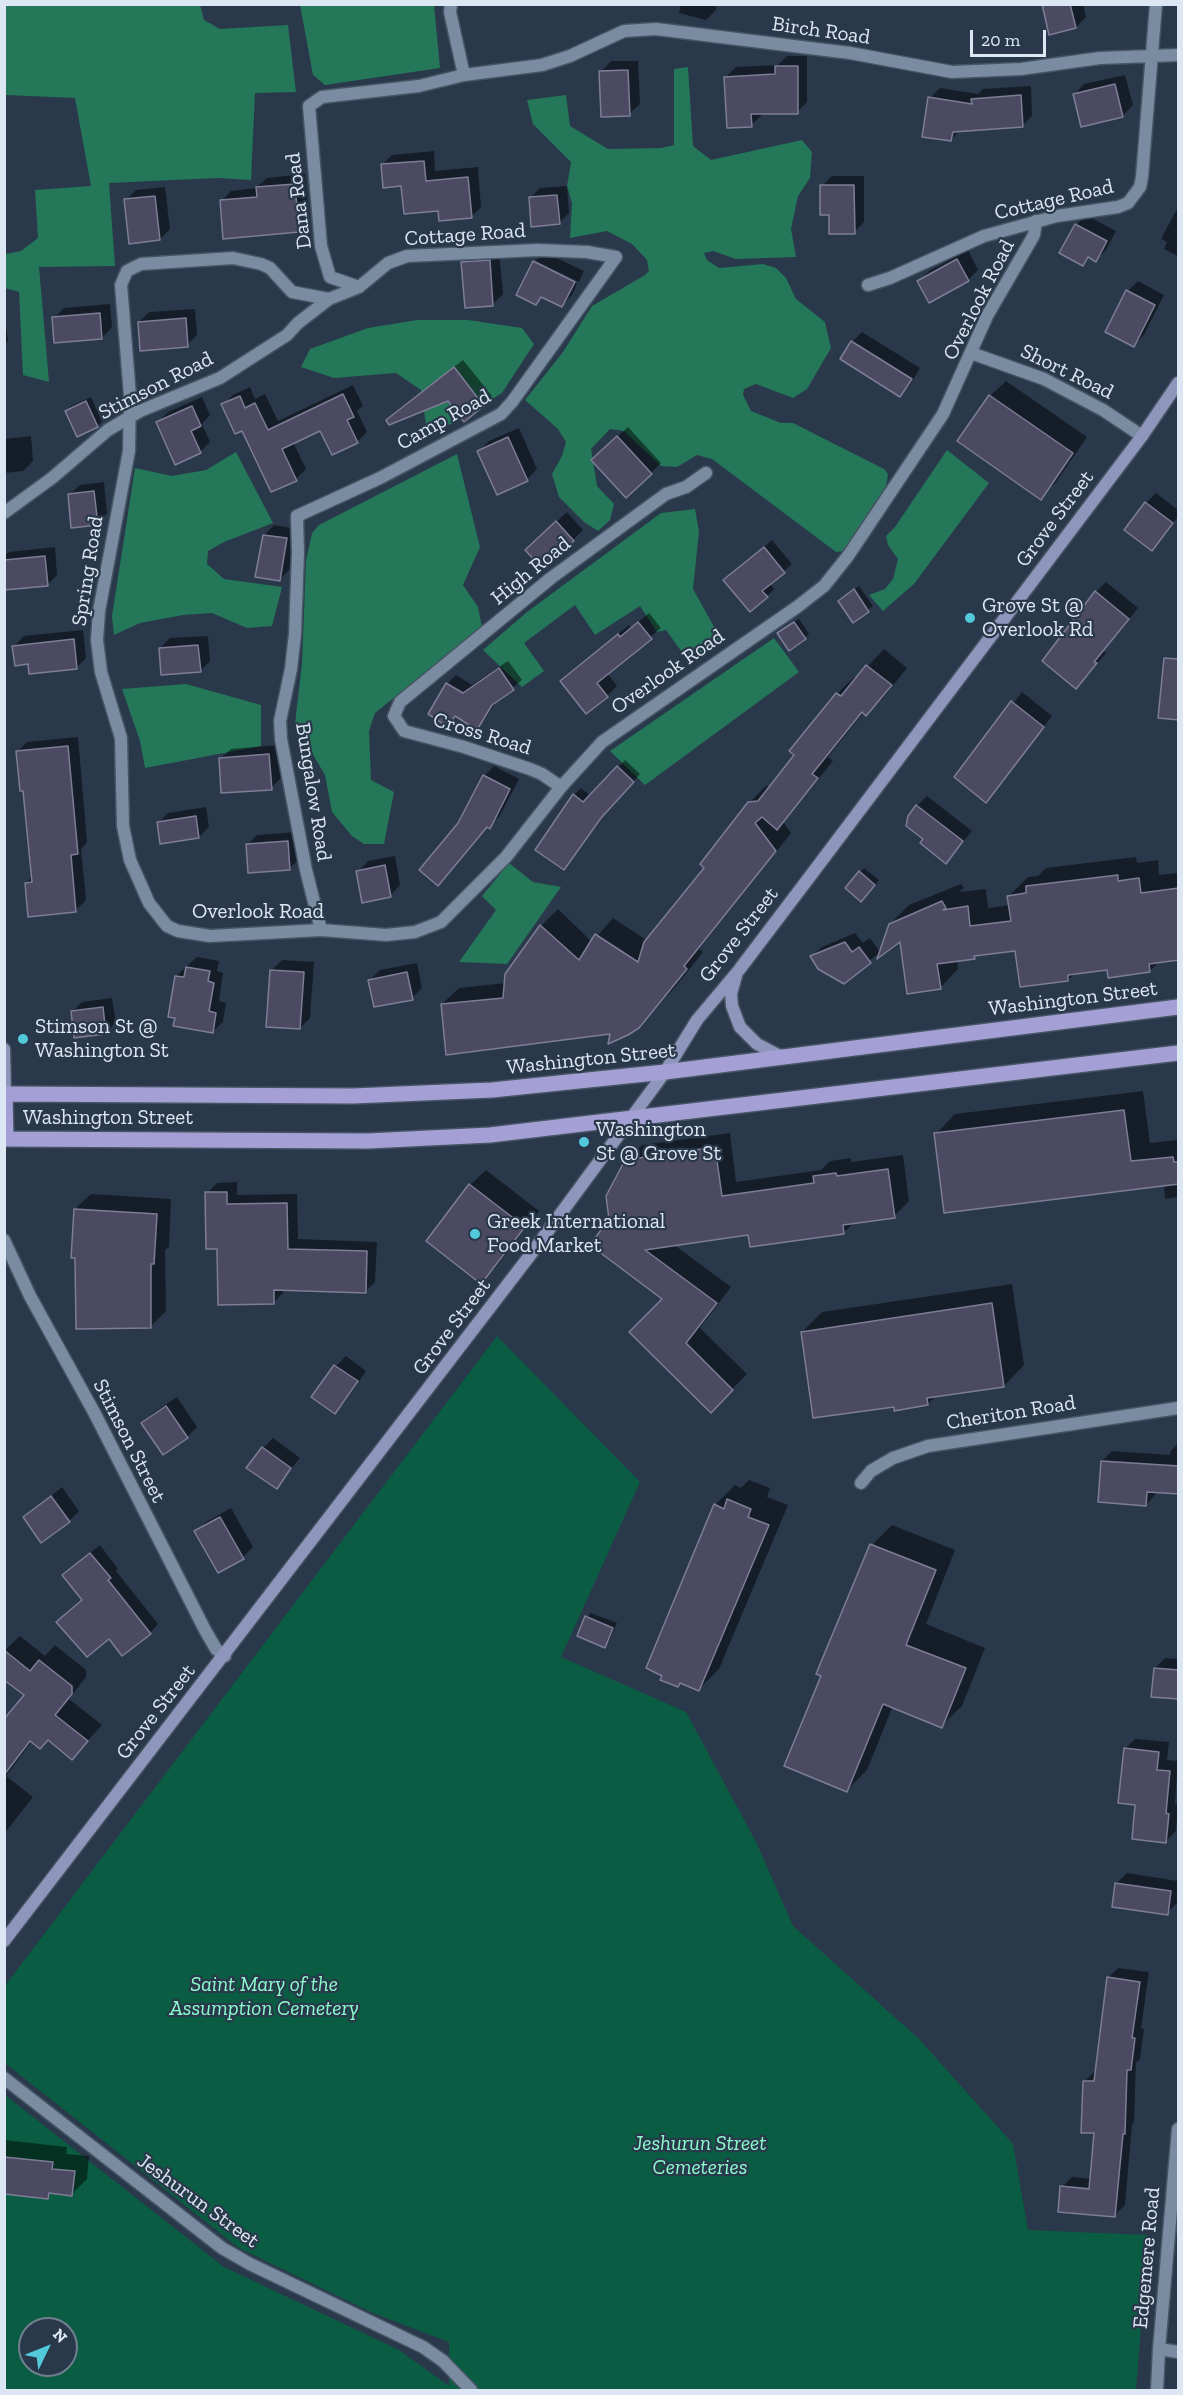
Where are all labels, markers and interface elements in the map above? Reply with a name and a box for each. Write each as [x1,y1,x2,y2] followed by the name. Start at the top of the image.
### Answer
[770,12,872,50] street label: Birch Road
[973,18,1050,56] scale bar
[981,29,1020,51] text: 20 m
[281,151,317,251] street label: Dana Road
[992,174,1116,226] street label: Cottage Road
[404,218,526,252] street label: Cottage Road
[938,235,1020,365] street label: Overlook Road
[1016,339,1118,405] street label: Short Road
[95,346,217,426] street label: Stimson Road
[393,384,495,456] street label: Camp Road
[1011,466,1099,572] street label: Grove Street
[67,514,109,628] street label: Spring Road
[486,531,576,611] street label: High Road
[982,593,1093,643] place label: Grove St @ Overlook Rd
[963,611,977,625] marker: Grove St @ Overlook Rd
[607,624,729,720] street label: Overlook Road
[430,707,534,761] street label: Cross Road
[290,721,336,863] street label: Bungalow Road
[694,882,784,988] street label: Grove Street
[192,899,324,925] street label: Overlook Road
[987,976,1159,1022] street label: Washington Street
[35,1014,169,1064] place label: Stimson St @ Washington St
[16,1032,30,1046] marker: Stimson St @ Washington St
[505,1038,677,1080] street label: Washington Street
[23,1105,193,1131] street label: Washington Street
[596,1117,721,1167] place label: Washington St @ Grove St
[577,1135,591,1149] marker: Washington St @ Grove St
[487,1209,665,1259] place label: Greek International Food Market
[468,1227,482,1241] marker: Greek International Food Market
[408,1274,496,1380] street label: Grove Street
[87,1375,171,1507] street label: Stimson Street
[945,1390,1077,1436] street label: Cheriton Road
[111,1659,201,1765] street label: Grove Street
[170,1972,358,2022] park label: Saint Mary of the Assumption Cemetery
[634,2131,766,2181] park label: Jeshurun Street Cemeteries
[132,2148,264,2254] street label: Jeshurun Street
[1128,2186,1166,2330] street label: Edgemere Road
[18,2317,78,2377] north arrow
[49,2325,71,2347] text: N

